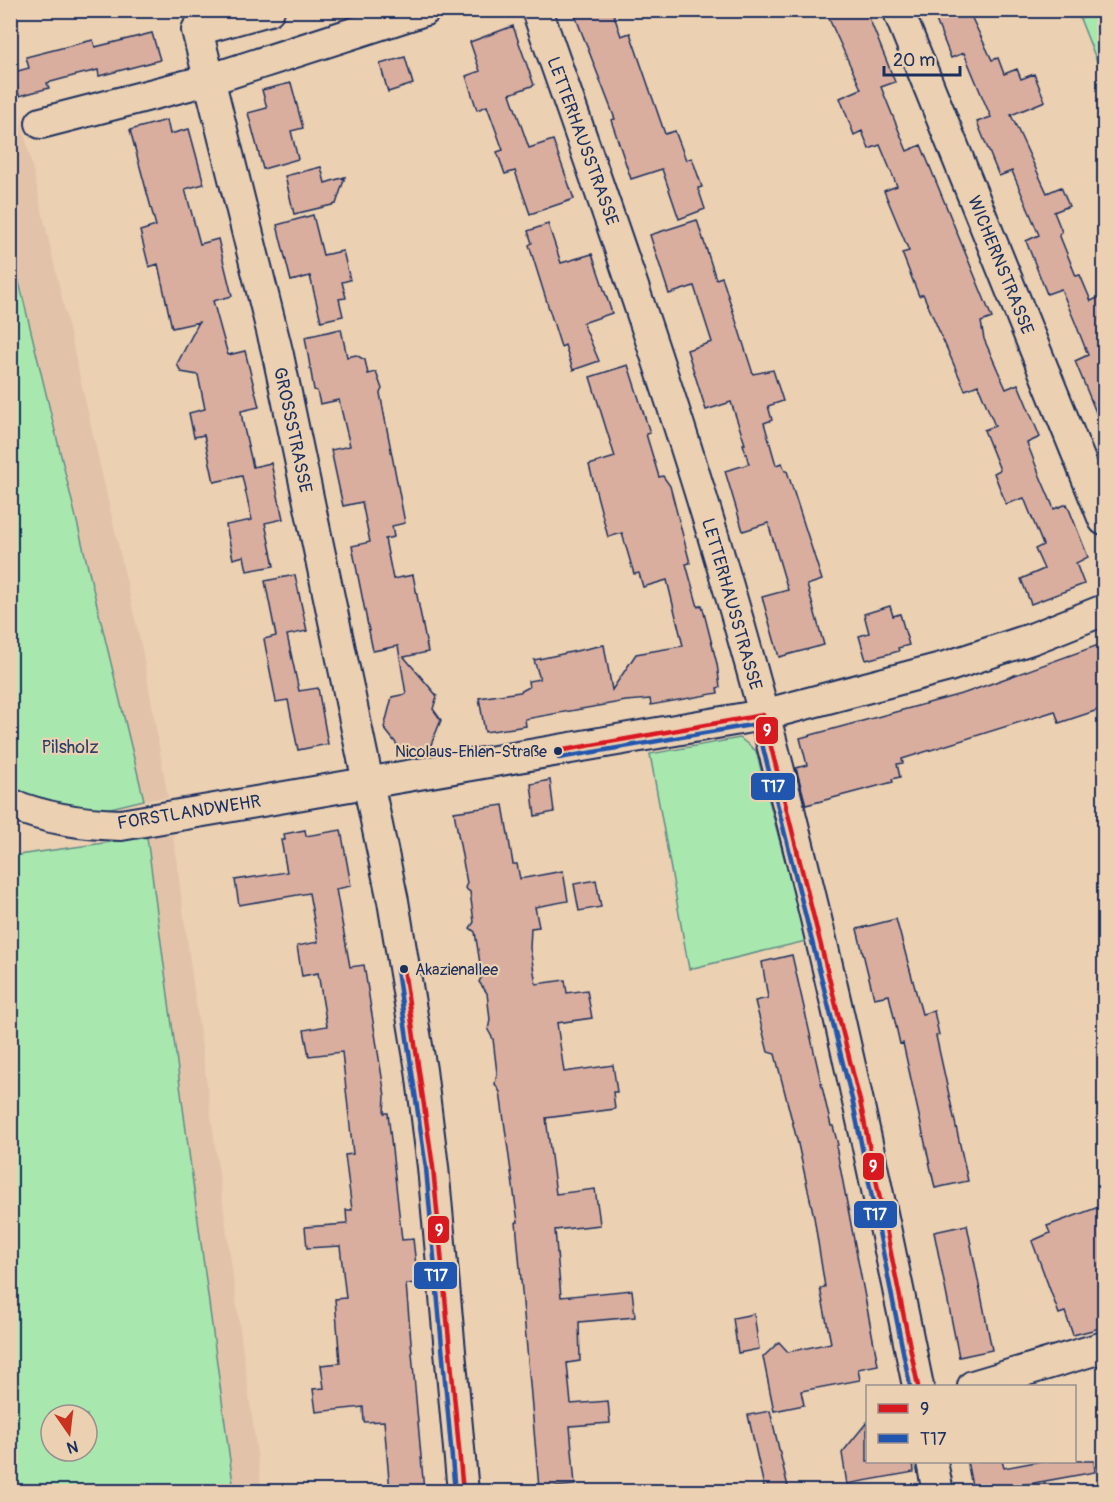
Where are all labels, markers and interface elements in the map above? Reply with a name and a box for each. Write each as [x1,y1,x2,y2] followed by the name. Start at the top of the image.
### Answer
[884,39,960,77] scale bar
[893,49,935,72] text: 20 m
[541,54,624,229] street label: LETTERHAUSSTRASSE
[962,192,1039,338] street label: WICHERNSTRASSE
[268,365,317,495] street label: GROSSSTRASSE
[696,516,767,693] street label: LETTERHAUSSTRASSE
[755,716,779,745] line badge: 9
[763,721,771,741] text: 9
[41,736,99,759] park label: Pilsholz
[395,742,547,762] place label: Nicolaus-Ehlen-Straße
[552,745,564,757] marker: Nicolaus-Ehlen-Straße
[750,772,796,801] line badge: T17
[760,777,785,797] text: T17
[116,790,262,835] street label: FORSTLANDWEHR
[415,960,498,980] place label: Akazienallee
[398,963,410,975] marker: Akazienallee
[862,1152,885,1181] line badge: 9
[869,1157,877,1177] text: 9
[853,1200,898,1229] line badge: T17
[862,1205,887,1225] text: T17
[427,1215,450,1244] line badge: 9
[435,1221,443,1241] text: 9
[413,1261,458,1290] line badge: T17
[423,1266,448,1286] text: T17
[866,1385,1076,1463] legend
[920,1398,929,1421] text: 9
[39,1403,99,1463] north arrow
[920,1428,947,1451] text: T17
[65,1436,80,1458] text: N

